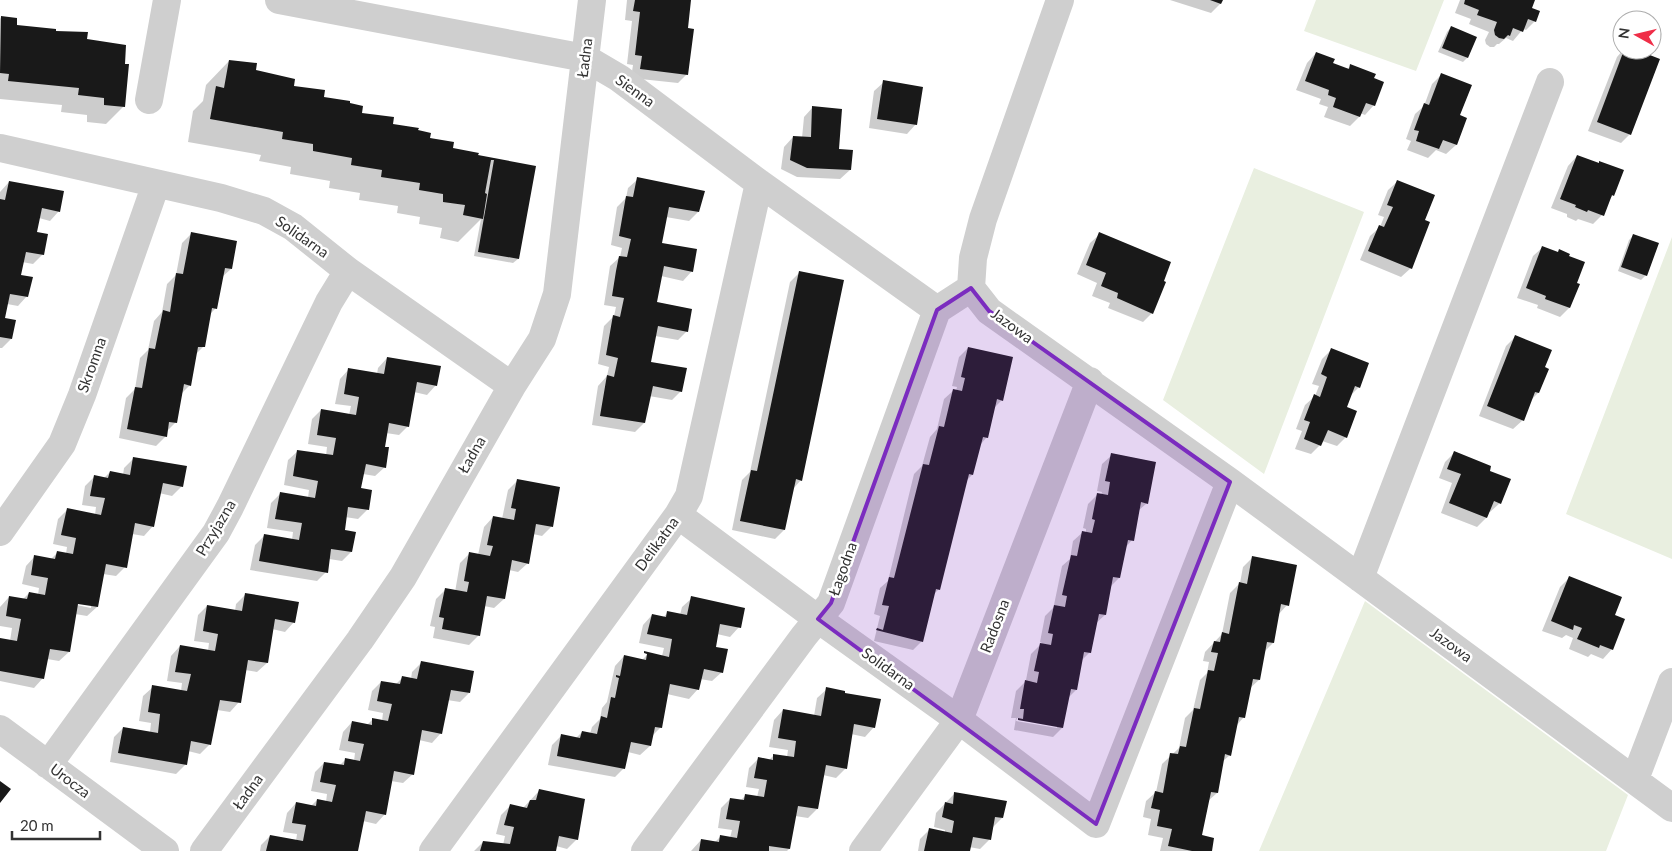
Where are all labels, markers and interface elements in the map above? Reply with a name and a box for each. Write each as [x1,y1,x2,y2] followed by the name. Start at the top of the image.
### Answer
[1612,10,1662,60] north arrow
[1614,27,1633,40] text: N
[573,37,595,79] street label: Ładna
[613,70,659,110] street label: Sienna
[272,211,333,261] street label: Solidarna
[988,304,1037,346] street label: Jazowa
[73,335,109,395] street label: Skromna
[453,433,489,476] street label: Ładna
[191,496,239,559] street label: Przyjazna
[631,513,682,574] street label: Delikatna
[824,539,860,598] street label: Łagodna
[976,596,1012,655] street label: Radosna
[1427,623,1476,665] street label: Jazowa
[859,643,919,693] street label: Solidarna
[47,759,94,801] street label: Urocza
[228,770,266,813] street label: Ładna
[12,808,100,840] scale bar
[20,816,54,834] text: 20 m

